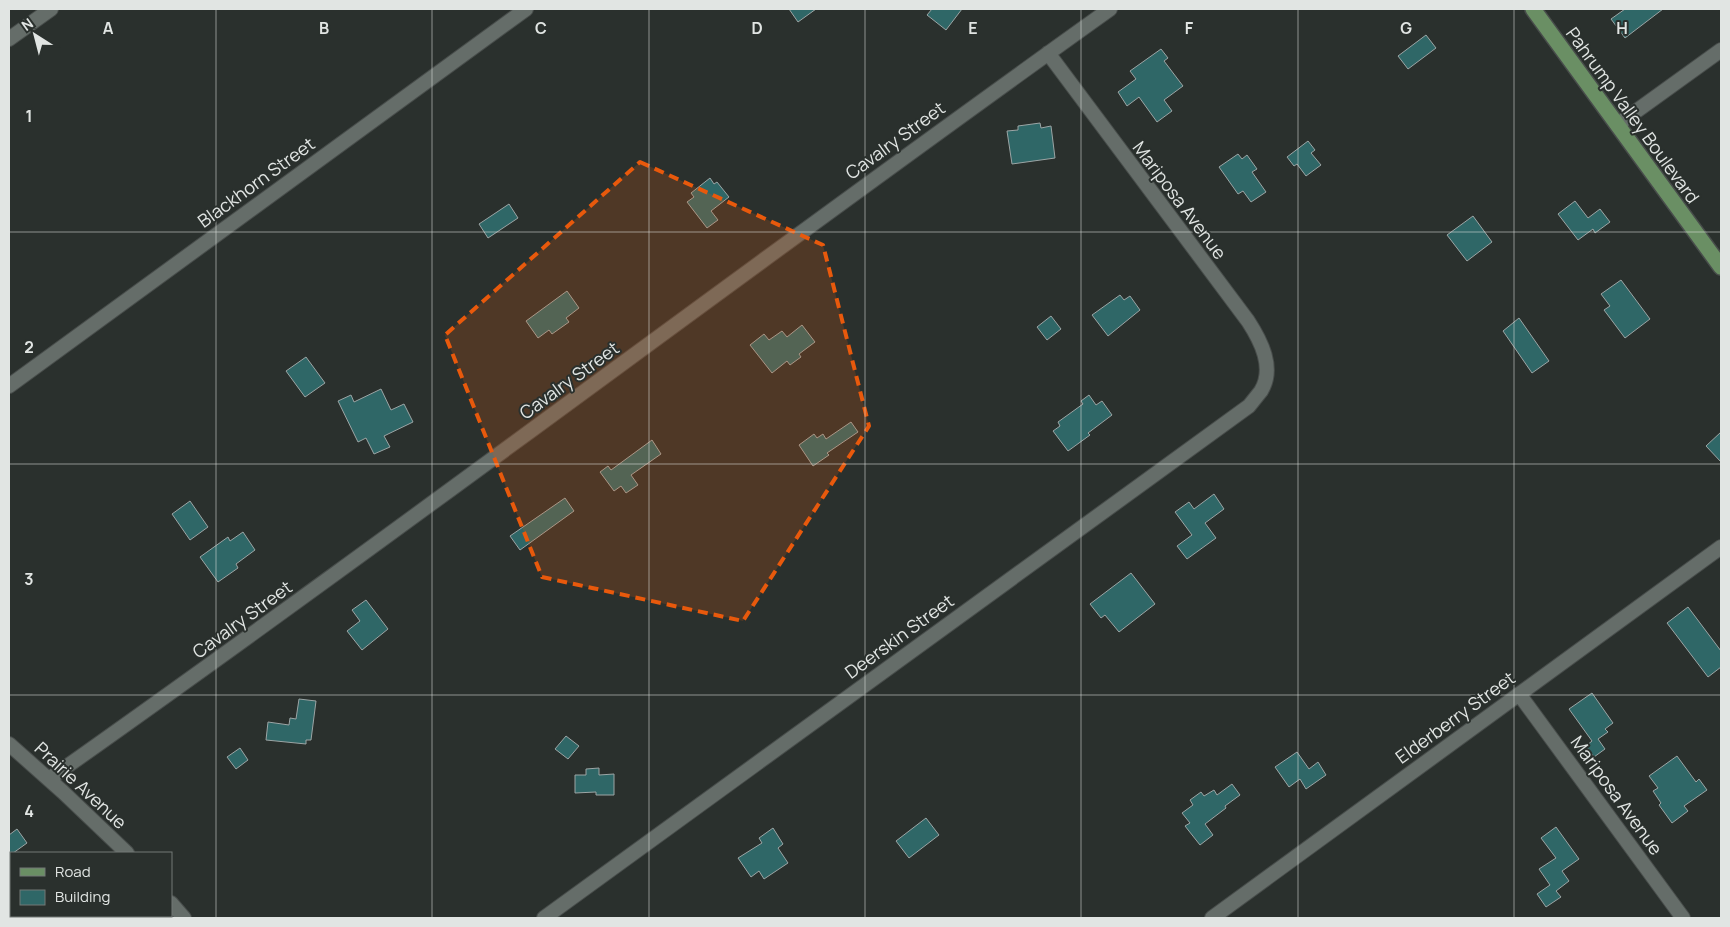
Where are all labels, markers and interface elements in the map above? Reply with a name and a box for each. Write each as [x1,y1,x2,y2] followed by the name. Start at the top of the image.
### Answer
[10,10,60,60] north arrow
[17,13,37,35] text: N
[103,17,114,39] text: A
[319,17,329,39] text: B
[535,17,547,39] text: C
[751,17,763,39] text: D
[968,17,978,39] text: E
[1185,17,1194,39] text: F
[1400,17,1412,39] text: G
[1616,17,1628,39] text: H
[1561,22,1705,208] street label: Pahrump Valley Boulevard
[840,96,950,184] street label: Cavalry Street
[25,105,33,127] text: 1
[193,131,319,233] street label: Blackhorn Street
[1128,136,1232,264] street label: Mariposa Avenue
[24,336,34,358] text: 2
[514,336,624,424] street label: Cavalry Street
[24,568,34,590] text: 3
[187,575,297,663] street label: Cavalry Street
[840,588,958,684] street label: Deerskin Street
[1390,666,1520,768] street label: Elderberry Street
[1566,731,1668,859] street label: Mariposa Avenue
[30,736,132,834] street label: Prairie Avenue
[24,800,34,822] text: 4
[10,852,172,917] legend
[55,861,91,882] text: Road
[55,886,110,907] text: Building

